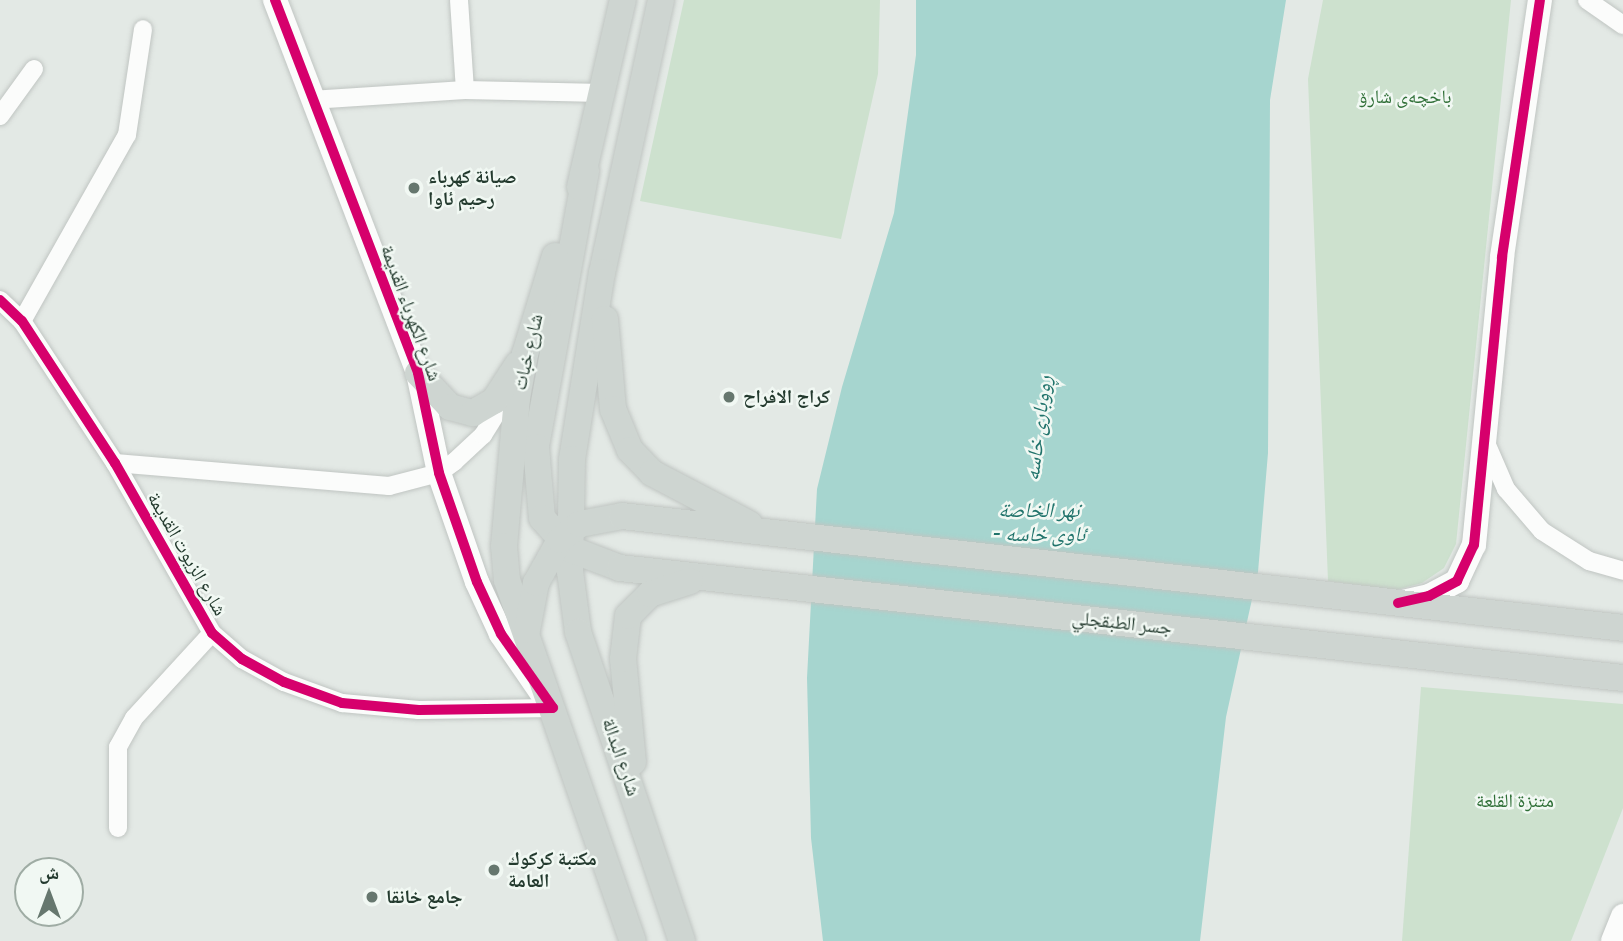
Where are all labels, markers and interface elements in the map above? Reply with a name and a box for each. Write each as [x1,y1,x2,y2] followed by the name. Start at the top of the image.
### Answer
[1359,86,1451,108] park label: باخچەی شارۆ
[428,166,517,210] place label: صيانة كهرباء رحيم ئاوا
[406,180,422,196] marker: صيانة كهرباء رحيم ئاوا
[376,242,446,384] street label: شارع الكهرباء القديمة
[508,312,548,392] street label: شارع خبات
[1019,374,1057,482] water label: ڕووباری خاسە
[743,386,830,408] place label: كراج الافراح
[721,389,737,405] marker: كراج الافراح
[142,488,232,620] street label: شارع الزيوت القديمة
[993,497,1085,547] water label: نهر الخاصة - ئاوی خاسە
[1071,606,1173,640] street label: جسر الطبقجلي
[597,715,645,799] street label: شارع البدالة
[1476,790,1554,812] park label: متنزة القلعة
[508,848,597,892] place label: مكتبة كركوك العامة
[14,857,84,927] north arrow
[39,861,59,884] text: ش
[486,862,502,878] marker: مكتبة كركوك العامة
[386,886,462,908] place label: جامع خانقا
[364,889,380,905] marker: جامع خانقا

